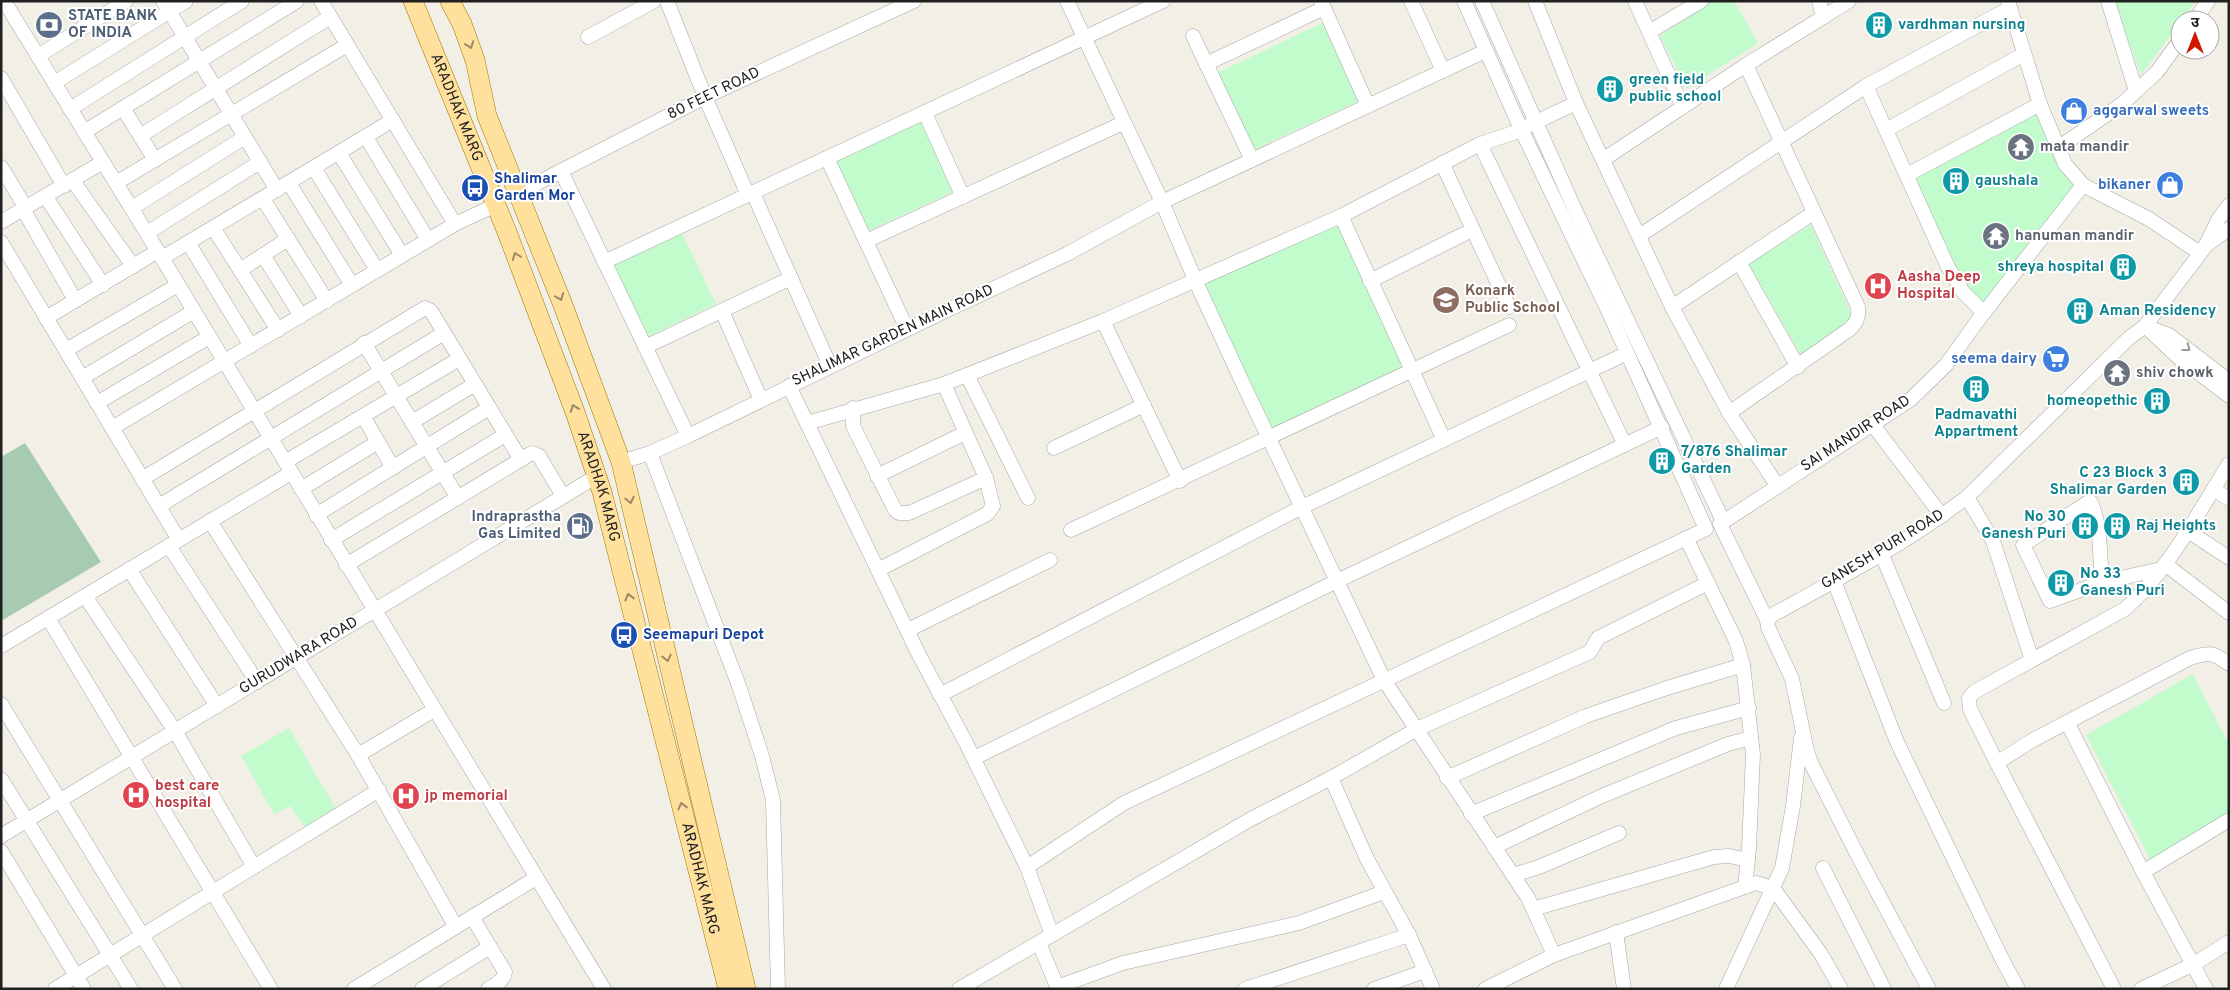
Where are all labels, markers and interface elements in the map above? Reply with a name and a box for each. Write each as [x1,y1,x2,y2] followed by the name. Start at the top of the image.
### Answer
[68,7,158,43] place label: STATE BANK OF INDIA
[34,10,64,40] bank icon: STATE BANK OF INDIA
[1864,10,1894,40] building icon: vardhman nursing
[2170,10,2220,60] north arrow
[2191,15,2200,32] text: उ
[1898,16,2025,35] place label: vardhman nursing
[464,41,474,49] one-way arrow
[426,51,487,164] street label: ARADHAK MARG
[665,63,763,125] street label: 80 FEET ROAD
[1629,71,1721,107] place label: green field public school
[1595,74,1625,104] building icon: green field public school
[2059,96,2089,126] shop icon: aggarwal sweets
[2093,102,2209,121] place label: aggarwal sweets
[2006,132,2036,162] temple icon: mata mandir
[2040,138,2130,157] place label: mata mandir
[1941,166,1971,196] building icon: gaushala
[494,170,576,206] place label: Shalimar Garden Mor
[2155,170,2185,200] shop icon: bikaner
[1975,172,2038,191] place label: gaushala
[460,173,490,203] bus stop icon: Shalimar Garden Mor
[2098,176,2152,195] place label: bikaner
[1981,221,2011,251] temple icon: hanuman mandir
[2015,227,2135,246] place label: hanuman mandir
[512,252,522,261] one-way arrow
[2108,252,2138,282] building icon: shreya hospital
[1997,258,2104,277] place label: shreya hospital
[1897,268,1981,304] place label: Aasha Deep Hospital
[1863,271,1893,301] hospital icon: Aasha Deep Hospital
[789,281,997,391] street label: SHALIMAR GARDEN MAIN ROAD
[1465,282,1560,318] place label: Konark Public School
[1431,285,1461,315] school or university icon: Konark Public School
[553,292,564,301] one-way arrow
[2065,296,2095,326] building icon: Aman Residency
[2099,302,2217,321] place label: Aman Residency
[2181,342,2191,351] one-way arrow
[2041,344,2071,374] supermarket icon: seema dairy
[1951,350,2037,369] place label: seema dairy
[2102,358,2132,388] temple icon: shiv chowk
[2136,364,2214,383] place label: shiv chowk
[1961,374,1991,404] building icon: Padmavathi Appartment
[2142,386,2172,416] building icon: homeopethic
[1798,392,1914,476] street label: SAI MANDIR ROAD
[2047,392,2138,411] place label: homeopethic
[570,404,580,413] one-way arrow
[1934,406,2018,442] place label: Padmavathi Appartment
[573,429,624,544] street label: ARADHAK MARG
[1681,443,1788,479] place label: 7/876 Shalimar Garden
[1647,446,1677,476] building icon: 7/876 Shalimar Garden
[2050,464,2167,500] place label: C 23 Block 3 Shalimar Garden
[2171,467,2201,497] building icon: C 23 Block 3 Shalimar Garden
[624,495,635,504] one-way arrow
[1818,506,1948,594] street label: GANESH PURI ROAD
[471,508,561,544] place label: Indraprastha Gas Limited
[1981,508,2066,544] place label: No 30 Ganesh Puri
[565,511,595,541] fuel station icon: Indraprastha Gas Limited
[2070,511,2100,541] building icon: No 30 Ganesh Puri
[2102,511,2132,541] building icon: Raj Heights
[2136,517,2216,536] place label: Raj Heights
[2080,565,2165,601] place label: No 33 Ganesh Puri
[2046,568,2076,598] building icon: No 33 Ganesh Puri
[625,594,635,602] one-way arrow
[236,613,362,699] street label: GURUDWARA ROAD
[609,620,639,650] bus stop icon: Seemapuri Depot
[643,626,764,645] place label: Seemapuri Depot
[661,653,672,662] one-way arrow
[155,777,219,813] place label: best care hospital
[121,780,151,810] hospital icon: best care hospital
[391,781,421,811] hospital icon: jp memorial
[424,787,508,806] place label: jp memorial
[677,801,688,810] one-way arrow
[677,821,723,937] street label: ARADHAK MARG

